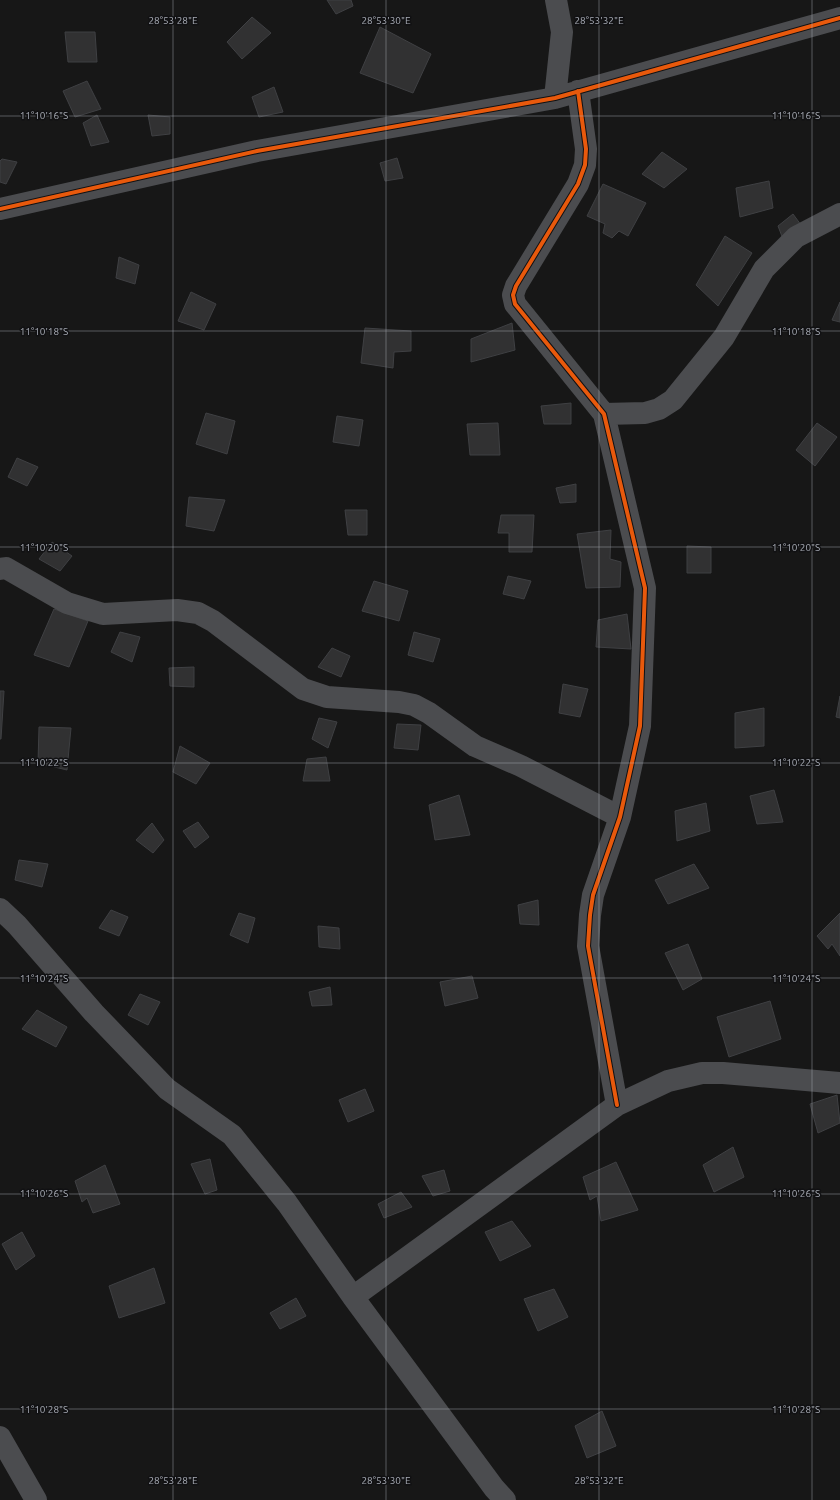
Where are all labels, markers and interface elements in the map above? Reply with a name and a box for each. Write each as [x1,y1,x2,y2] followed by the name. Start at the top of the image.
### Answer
[148,15,198,26] text: 28°53'28"E
[361,15,411,26] text: 28°53'30"E
[574,15,624,26] text: 28°53'32"E
[20,110,68,121] text: 11°10'16"S
[772,110,820,121] text: 11°10'16"S
[20,326,68,337] text: 11°10'18"S
[772,326,820,337] text: 11°10'18"S
[20,542,68,553] text: 11°10'20"S
[772,542,820,553] text: 11°10'20"S
[20,757,68,768] text: 11°10'22"S
[772,757,820,768] text: 11°10'22"S
[20,973,68,984] text: 11°10'24"S
[772,973,820,984] text: 11°10'24"S
[20,1188,68,1199] text: 11°10'26"S
[772,1188,820,1199] text: 11°10'26"S
[20,1404,68,1415] text: 11°10'28"S
[772,1404,820,1415] text: 11°10'28"S
[148,1475,198,1486] text: 28°53'28"E
[361,1475,411,1486] text: 28°53'30"E
[574,1475,624,1486] text: 28°53'32"E

